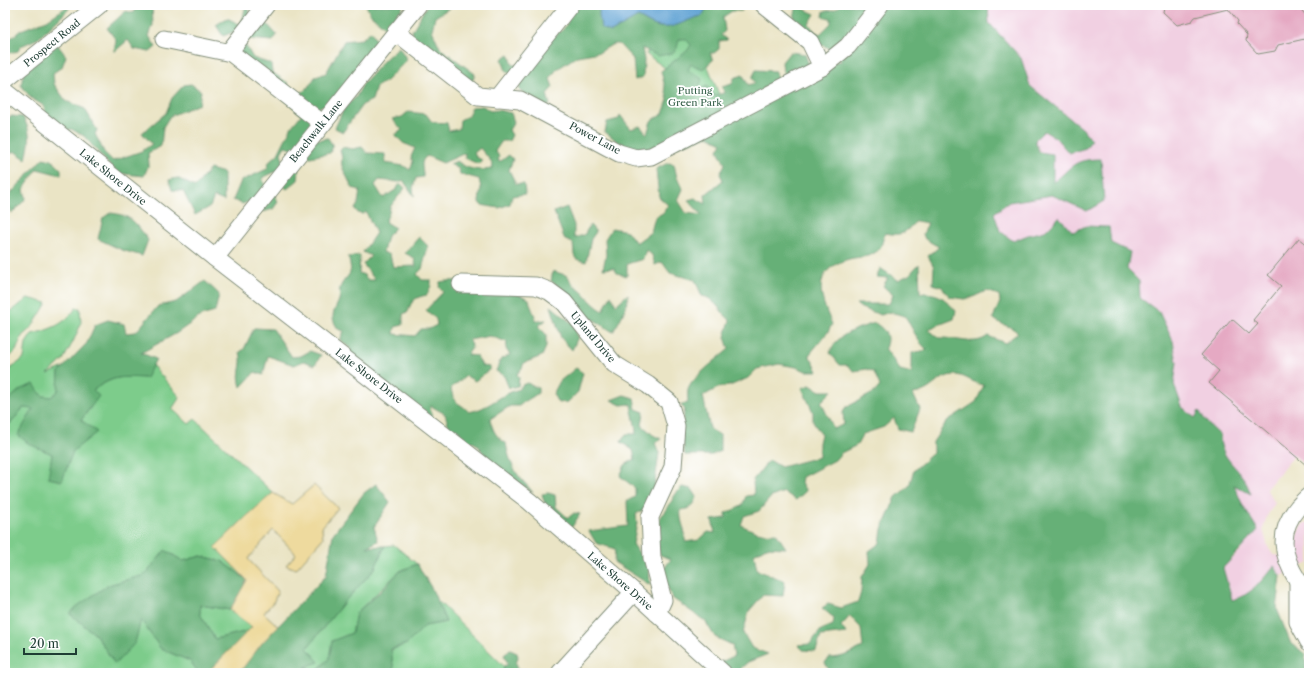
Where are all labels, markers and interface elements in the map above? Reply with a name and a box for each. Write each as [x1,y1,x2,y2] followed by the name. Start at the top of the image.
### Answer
[21,16,83,70] street label: Prospect Road
[668,84,723,109] park label: Putting Green Park
[287,97,346,165] street label: Beachwalk Lane
[567,119,623,157] street label: Power Lane
[77,146,149,208] street label: Lake Shore Drive
[568,309,618,366] street label: Upland Drive
[333,346,406,407] street label: Lake Shore Drive
[585,549,656,613] street label: Lake Shore Drive
[24,630,76,656] scale bar
[30,636,59,651] text: 20 m

